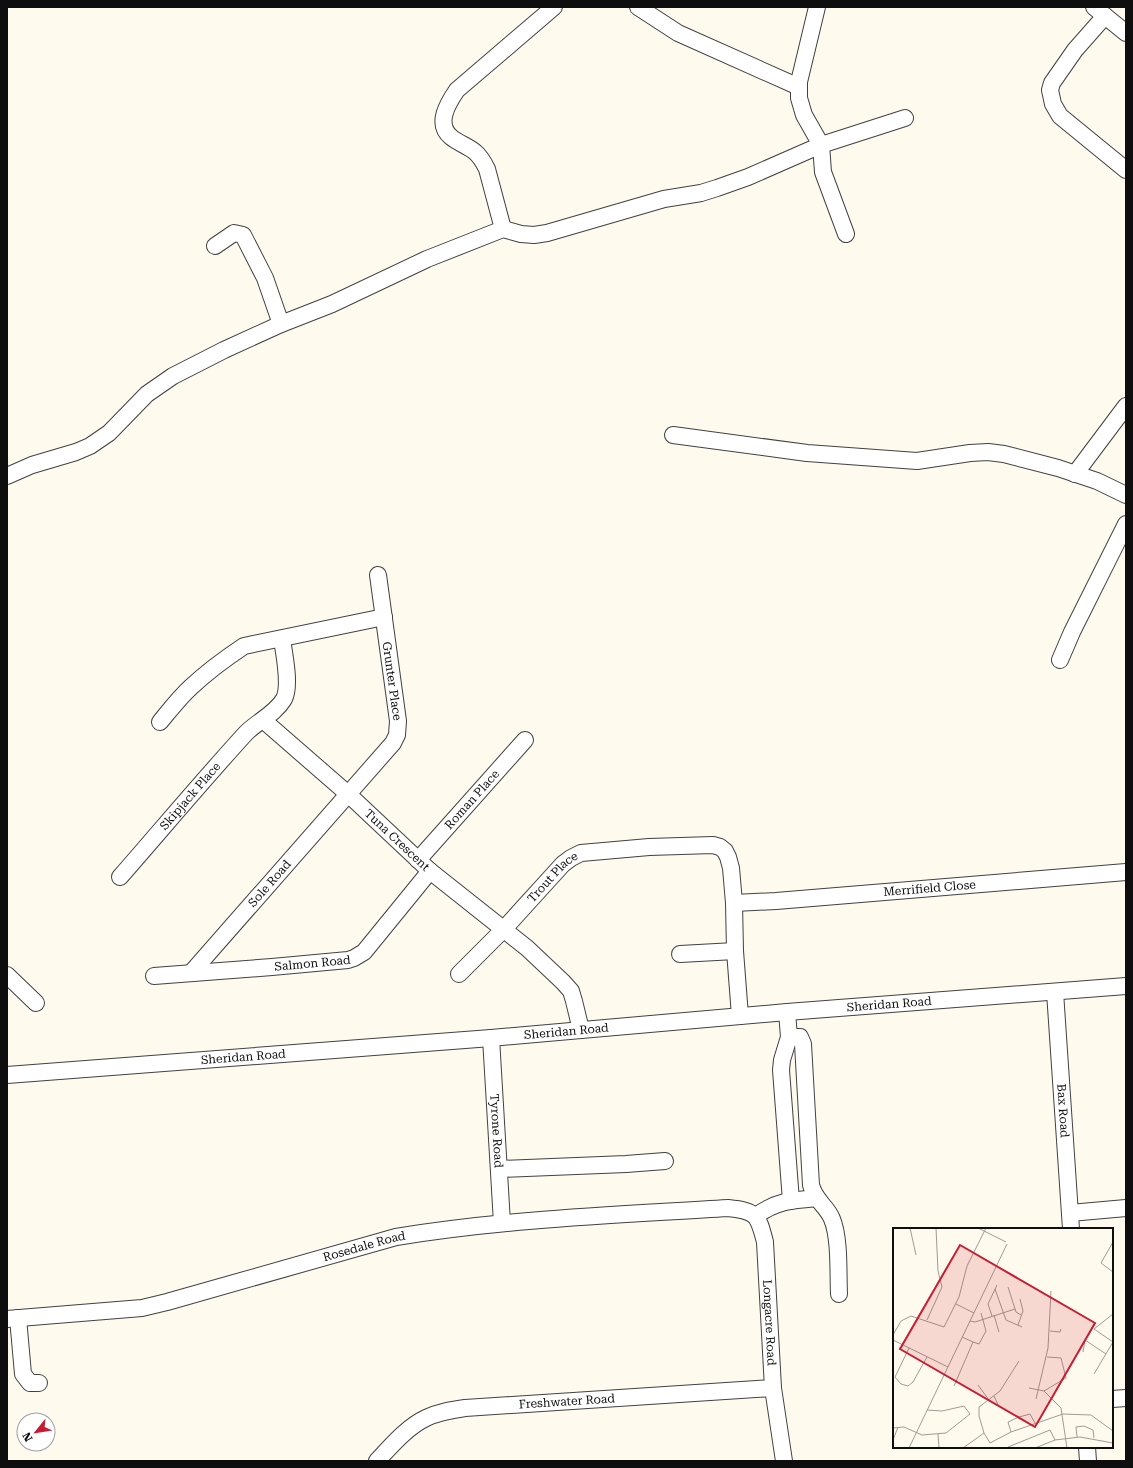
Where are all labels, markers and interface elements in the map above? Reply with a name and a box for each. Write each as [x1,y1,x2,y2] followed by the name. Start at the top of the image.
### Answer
[380,641,405,722] street label: Grunter Place
[157,759,224,833] street label: Skipjack Place
[442,767,502,832] street label: Roman Place
[362,806,433,874] street label: Tuna Crescent
[525,849,580,905] street label: Trout Place
[245,857,294,910] street label: Sole Road
[883,877,977,899] street label: Merrifield Close
[274,953,351,974] street label: Salmon Road
[846,994,932,1014] street label: Sheridan Road
[523,1021,610,1042] street label: Sheridan Road
[200,1047,287,1067] street label: Sheridan Road
[1054,1083,1072,1138] street label: Bax Road
[487,1093,506,1169] street label: Tyrone Road
[893,1228,1113,1448] inset map
[321,1229,407,1264] street label: Rosedale Road
[760,1279,779,1366] street label: Longacre Road
[518,1391,616,1412] street label: Freshwater Road
[16,1412,56,1452] north arrow
[20,1429,36,1444] text: N

